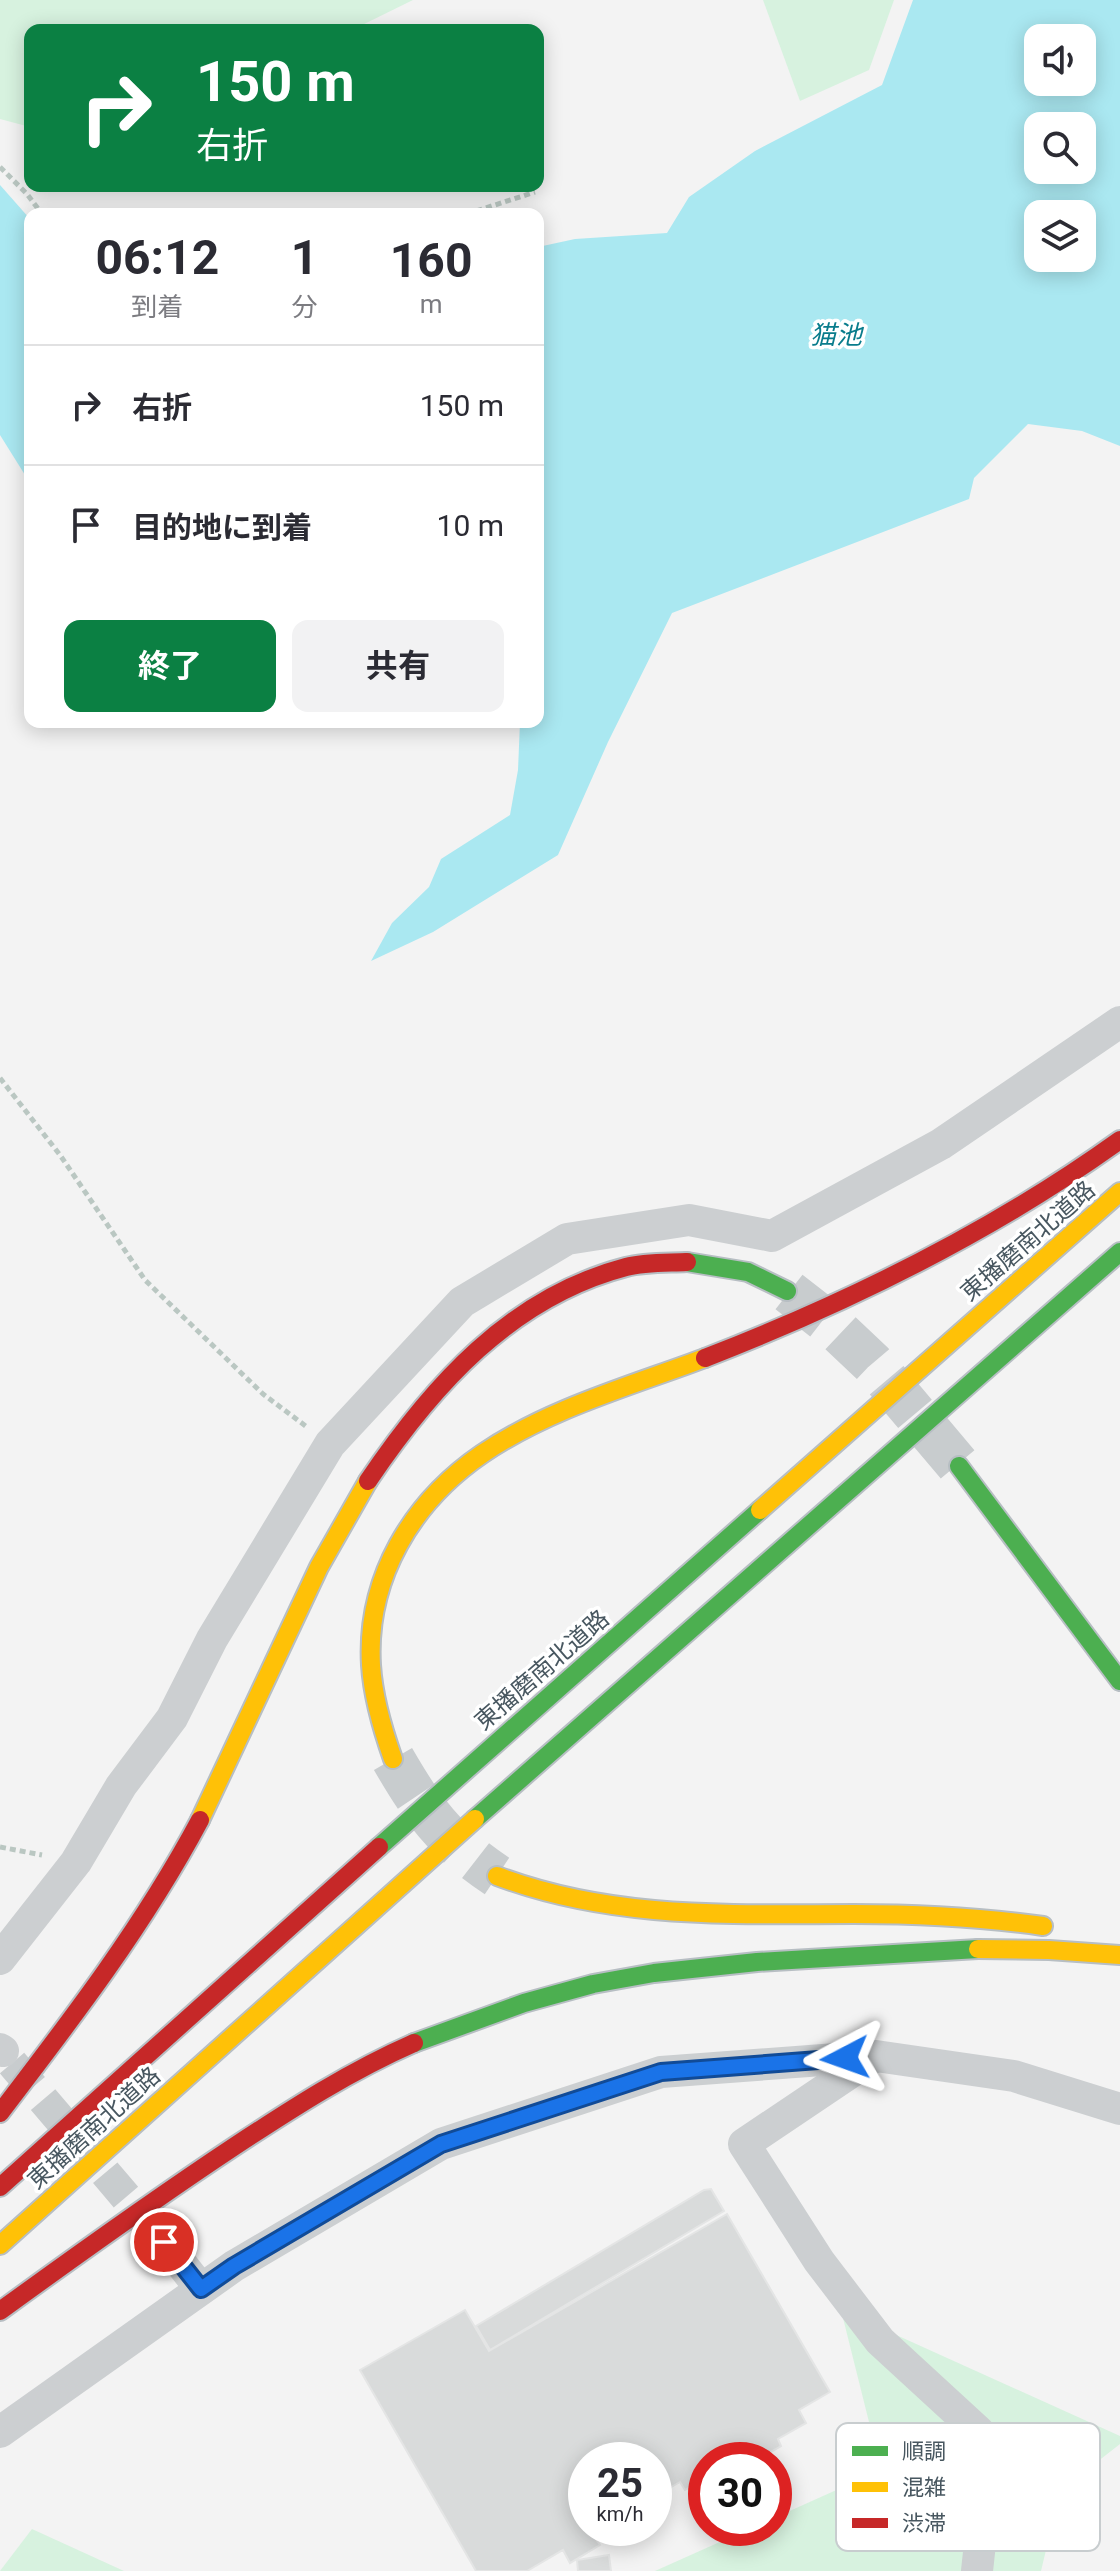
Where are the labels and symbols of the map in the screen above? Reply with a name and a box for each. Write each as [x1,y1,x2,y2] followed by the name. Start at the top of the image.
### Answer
[810,320,865,350] water label: 猫池
[955,1175,1101,1307] street label: 東播磨南北道路
[469,1604,615,1736] street label: 東播磨南北道路
[803,2016,887,2100] position arrow
[22,2061,166,2195] street label: 東播磨南北道路
[130,2208,198,2276] pin
[836,2423,1100,2551] legend
[902,2439,946,2464] text: 順調
[688,2442,792,2546] speed limit sign: 30
[902,2475,946,2500] text: 混雑
[902,2511,946,2536] text: 渋滞

